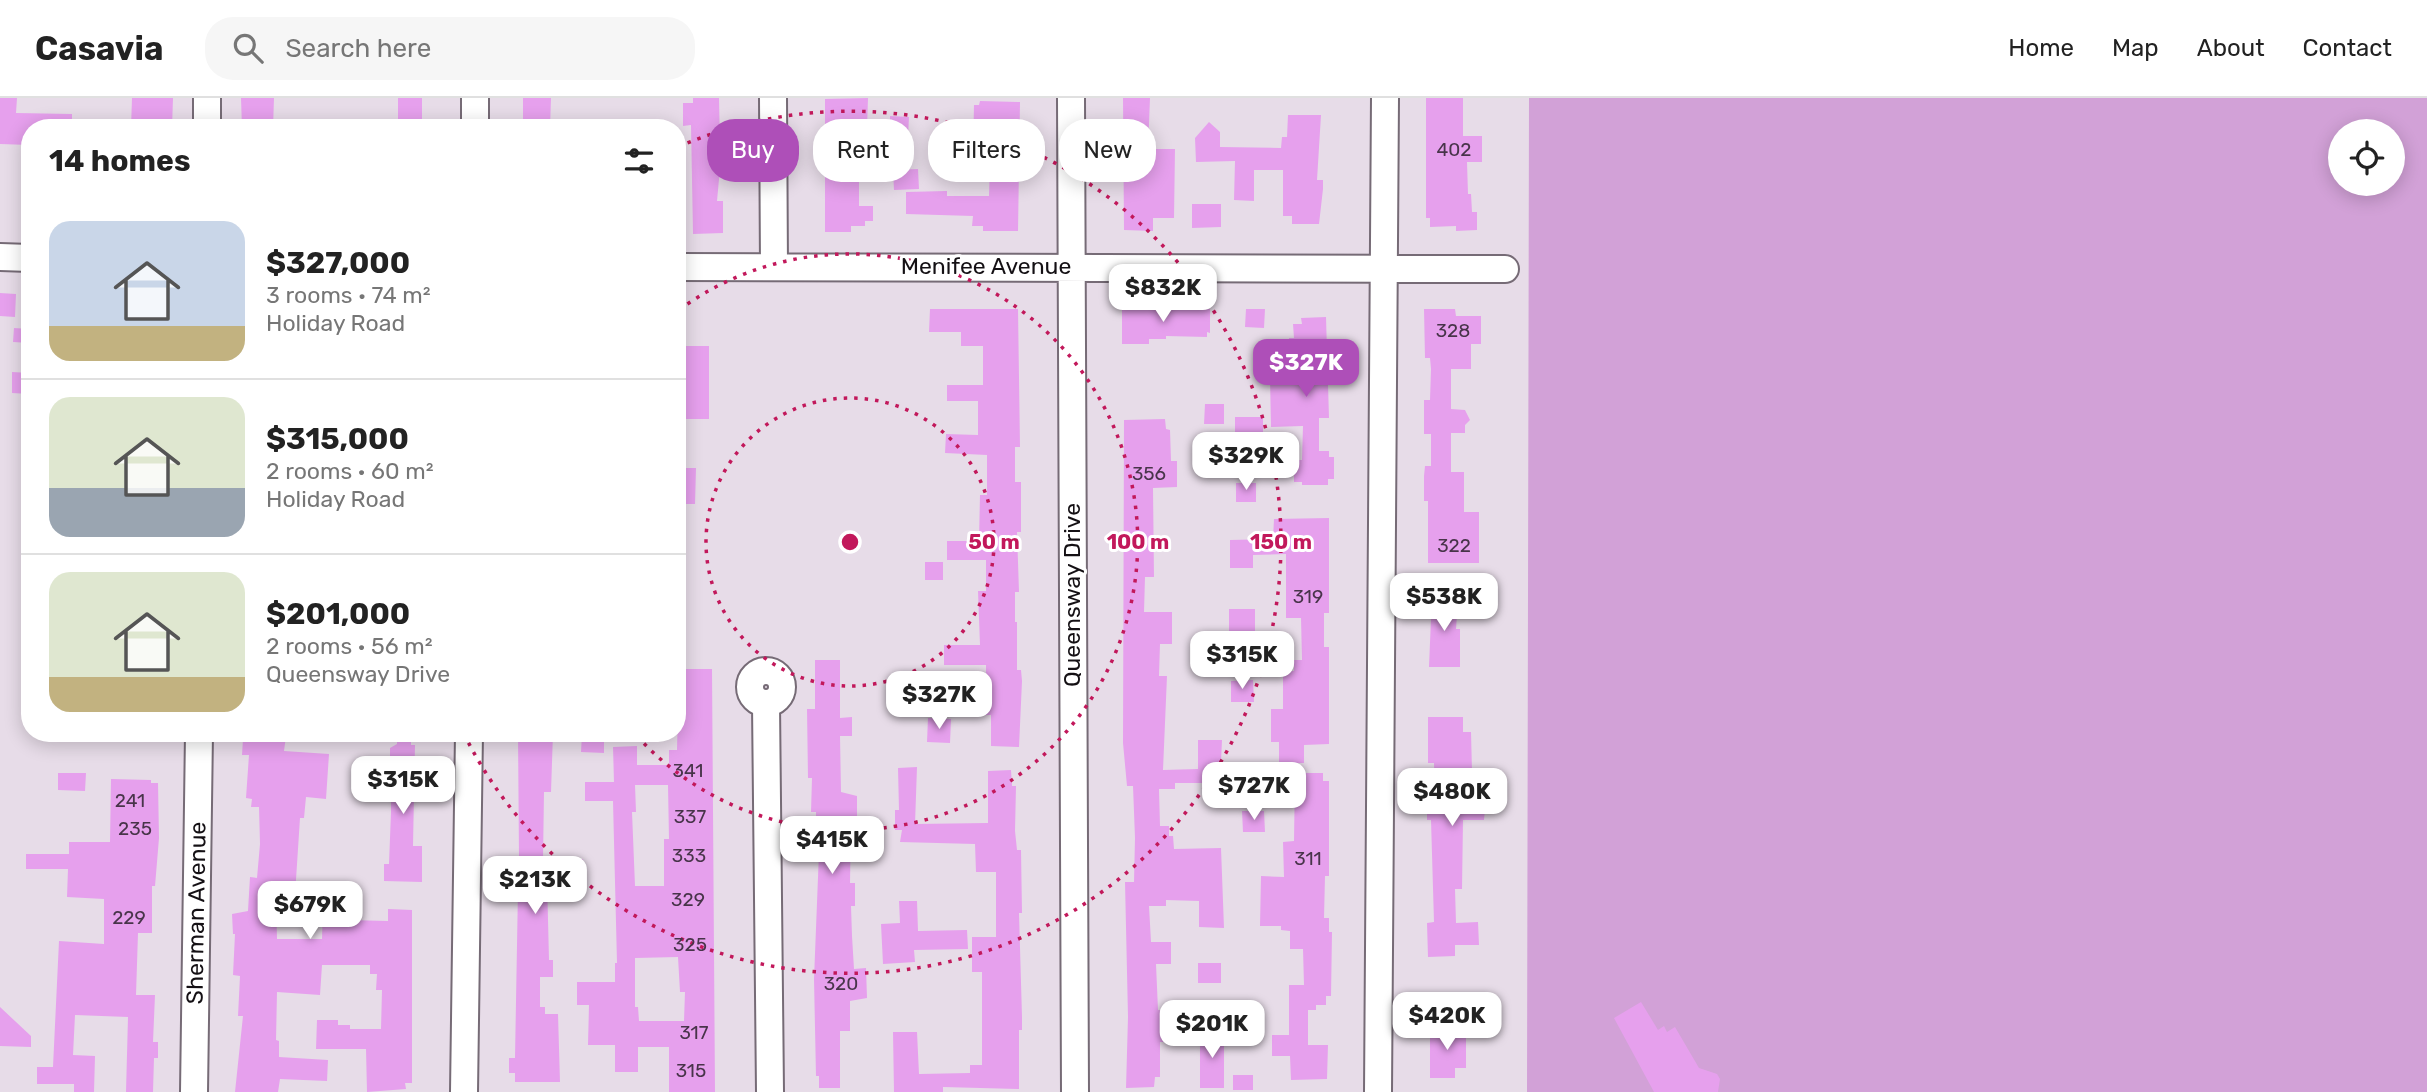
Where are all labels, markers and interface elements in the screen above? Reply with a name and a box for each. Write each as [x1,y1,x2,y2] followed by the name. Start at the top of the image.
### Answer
[205,17,695,80] search box
[35,29,163,68] text: Casavia
[229,29,267,67] icon: search
[285,33,431,64] text: Search here
[2008,34,2074,62] text: Home
[2112,34,2159,62] text: Map
[2197,34,2265,62] text: About
[2303,34,2392,62] text: Contact
[707,119,799,182] chip: Buy
[813,119,914,182] chip: Rent
[928,119,1045,182] chip: Filters
[1059,119,1156,182] chip: New
[2328,119,2405,196] map controls
[2328,119,2405,196] button: locate
[1436,138,1472,161] house number: 402
[620,142,658,180] icon: filters
[49,143,191,179] text: 14 homes
[266,245,410,281] text: $327,000
[105,249,189,333] icon: home
[901,252,1071,280] street label: Menifee Avenue
[1114,264,1212,324] pin: $832K
[1125,273,1201,301] text: $832K
[266,281,431,309] text: 3 rooms · 74 m²
[266,309,405,337] text: Holiday Road
[1436,319,1470,342] house number: 328
[1257,340,1355,399] pin: $327K
[1269,348,1343,376] text: $327K
[266,421,409,457] text: $315,000
[105,425,189,509] icon: home
[1197,432,1295,492] pin: $329K
[1208,441,1284,469] text: $329K
[266,457,434,485] text: 2 rooms · 60 m²
[1132,462,1166,485] house number: 356
[266,485,405,513] text: Holiday Road
[1058,503,1086,687] street label: Queensway Drive
[968,529,1020,554] text: 50 m
[1107,529,1169,554] text: 100 m
[1250,529,1312,554] text: 150 m
[838,530,862,554] centre of rings
[1437,534,1471,557] house number: 322
[1395,574,1493,633] pin: $538K
[1406,582,1482,610] text: $538K
[1293,585,1323,608] house number: 319
[266,596,410,632] text: $201,000
[105,600,189,684] icon: home
[266,632,433,660] text: 2 rooms · 56 m²
[1193,632,1291,691] pin: $315K
[1206,640,1278,668] text: $315K
[266,660,450,688] text: Queensway Drive
[890,672,988,731] pin: $327K
[902,680,976,708] text: $327K
[354,756,452,816] pin: $315K
[673,759,703,782] house number: 341
[1205,762,1303,822] pin: $727K
[367,765,439,793] text: $315K
[1403,768,1501,828] pin: $480K
[1218,771,1290,799] text: $727K
[1413,777,1491,805] text: $480K
[115,789,145,812] house number: 241
[674,805,707,828] house number: 337
[783,816,881,876] pin: $415K
[118,817,152,840] house number: 235
[180,821,212,1005] street label: Sherman Avenue
[796,825,868,853] text: $415K
[672,844,706,867] house number: 333
[1294,847,1322,870] house number: 311
[486,856,584,916] pin: $213K
[499,865,571,893] text: $213K
[261,882,359,941] pin: $679K
[671,888,705,911] house number: 329
[274,890,346,918] text: $679K
[112,906,146,929] house number: 229
[673,933,707,956] house number: 325
[824,972,858,995] house number: 320
[1398,992,1496,1052] pin: $420K
[1163,1000,1261,1060] pin: $201K
[1409,1001,1485,1029] text: $420K
[1176,1009,1248,1037] text: $201K
[680,1021,709,1044] house number: 317
[676,1059,706,1082] house number: 315

